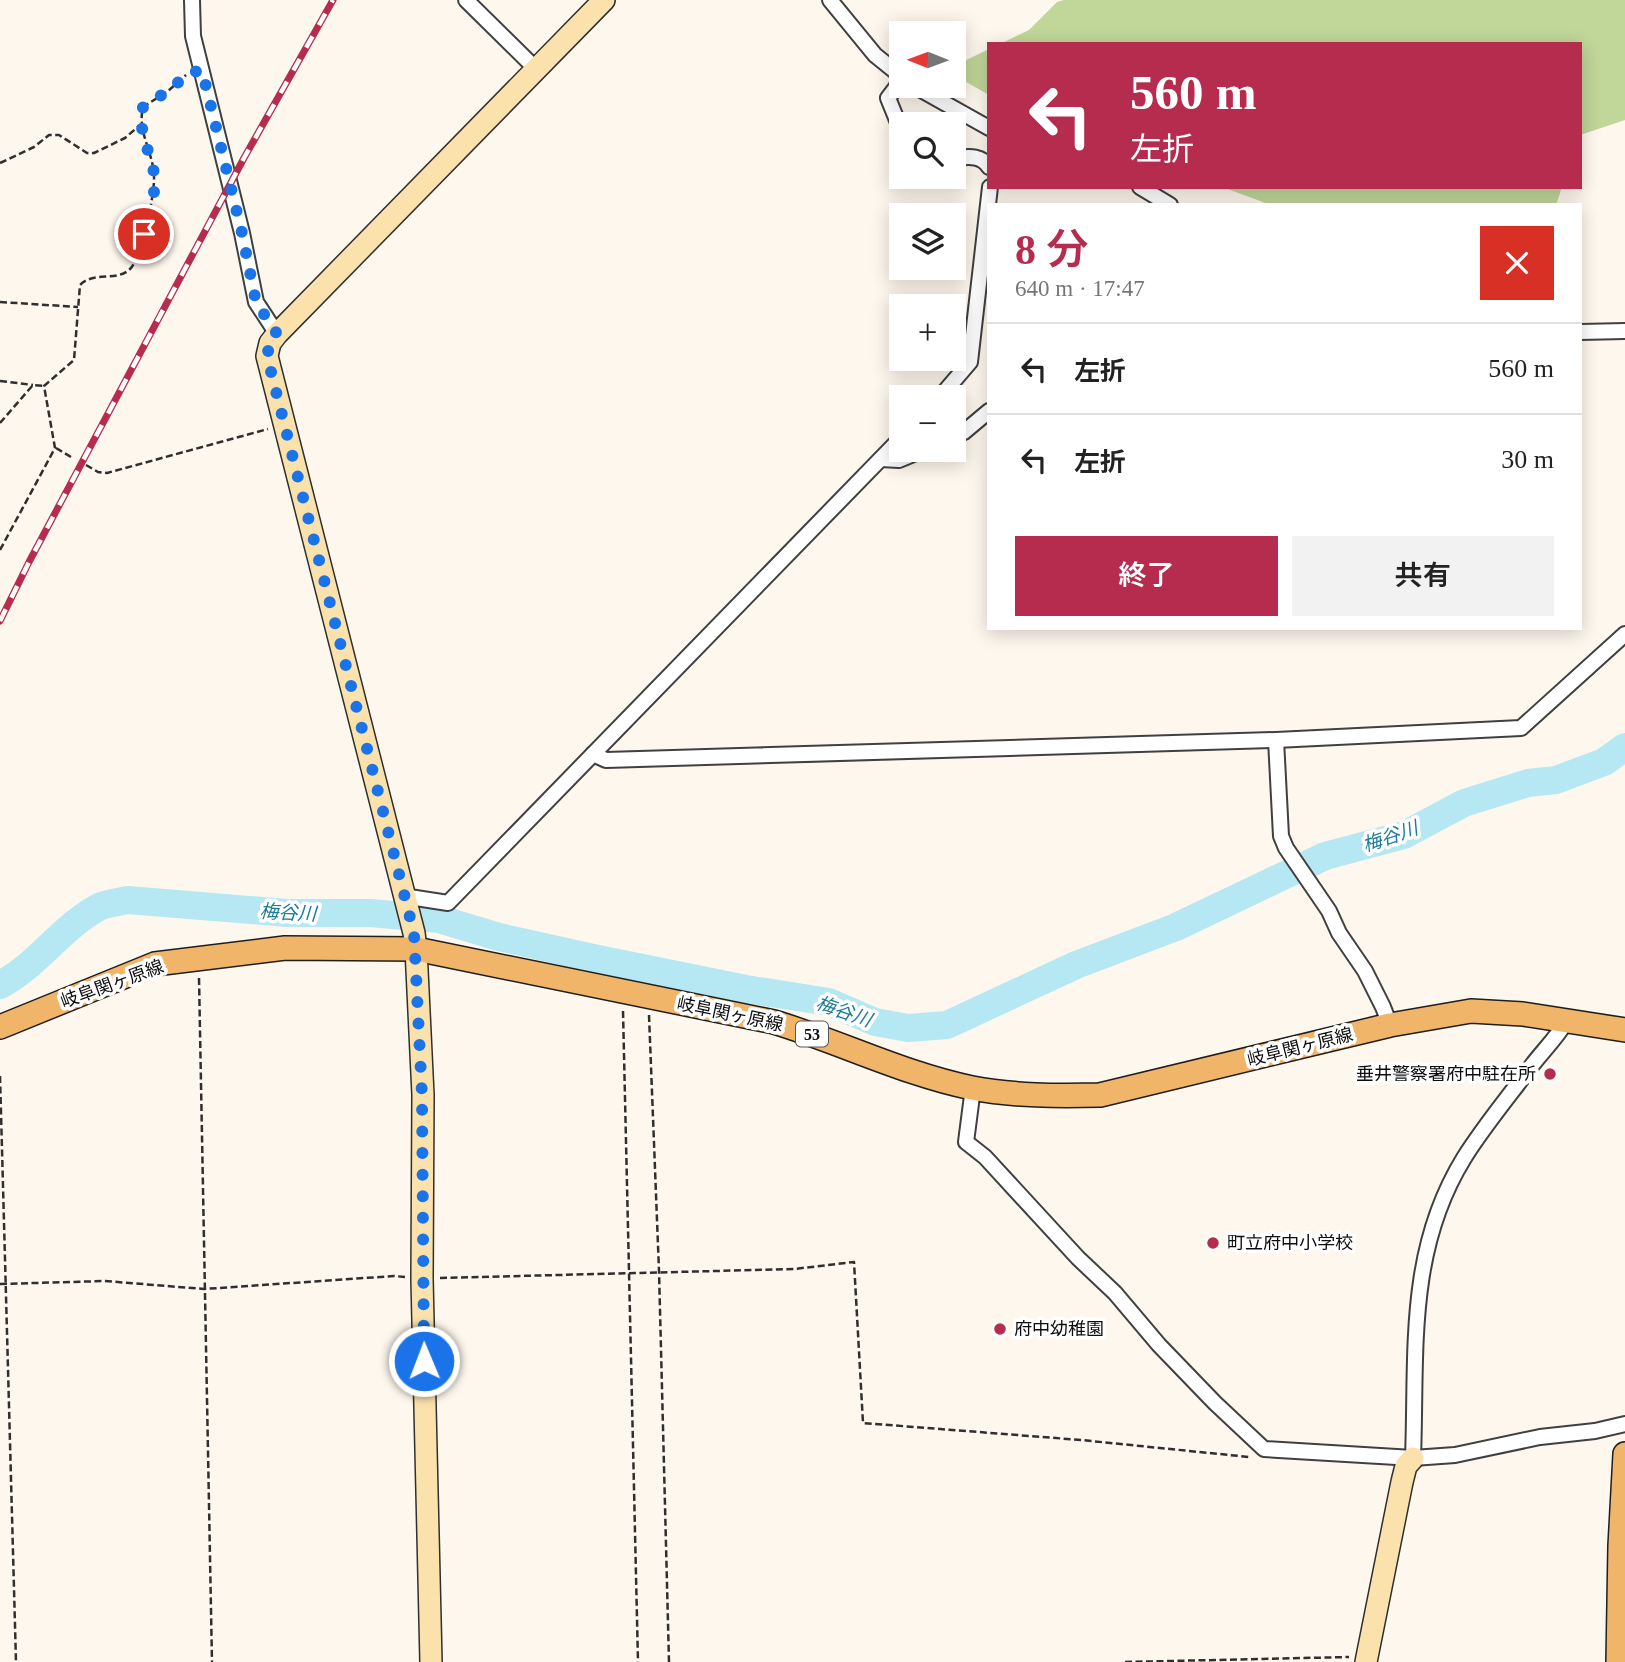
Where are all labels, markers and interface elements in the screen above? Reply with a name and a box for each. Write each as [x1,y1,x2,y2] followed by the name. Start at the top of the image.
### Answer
[889,21,966,98] north arrow
[889,21,966,462] map controls
[1130,65,1257,120] text: 560 m
[1015,70,1106,161] icon: left
[889,112,966,189] button: search
[1130,131,1194,167] text: 左折
[889,203,966,280] button: layers
[114,204,174,264] pin
[125,215,163,253] icon: arrive
[1480,226,1554,300] button: close
[1015,227,1089,273] text: 8 分
[1015,276,1145,301] text: 640 m · 17:47
[889,294,966,371] button: +
[1015,350,1053,388] icon: left
[1488,354,1554,383] text: 560 m
[1074,357,1126,386] text: 左折
[889,385,966,462] button: −
[1015,441,1053,479] icon: left
[1501,445,1554,474] text: 30 m
[1074,448,1126,477] text: 左折
[1015,536,1278,616] button: 終了
[1292,536,1554,616] button: 共有
[1360,817,1422,856] water label: 梅谷川
[259,901,319,925] water label: 梅谷川
[58,956,166,1012] street label: 岐阜関ヶ原線
[813,992,876,1031] water label: 梅谷川
[675,993,785,1035] street label: 岐阜関ヶ原線
[796,1022,828,1046] road number: 53
[1245,1024,1355,1070] street label: 岐阜関ヶ原線
[1356,1064,1536,1084] place label: 垂井警察署府中駐在所
[1542,1066,1558,1082] marker: 垂井警察署府中駐在所
[1227,1233,1353,1253] place label: 町立府中小学校
[1205,1235,1221,1251] marker: 町立府中小学校
[1014,1319,1104,1339] place label: 府中幼稚園
[992,1321,1008,1337] marker: 府中幼稚園
[387,1324,461,1398] position arrow

